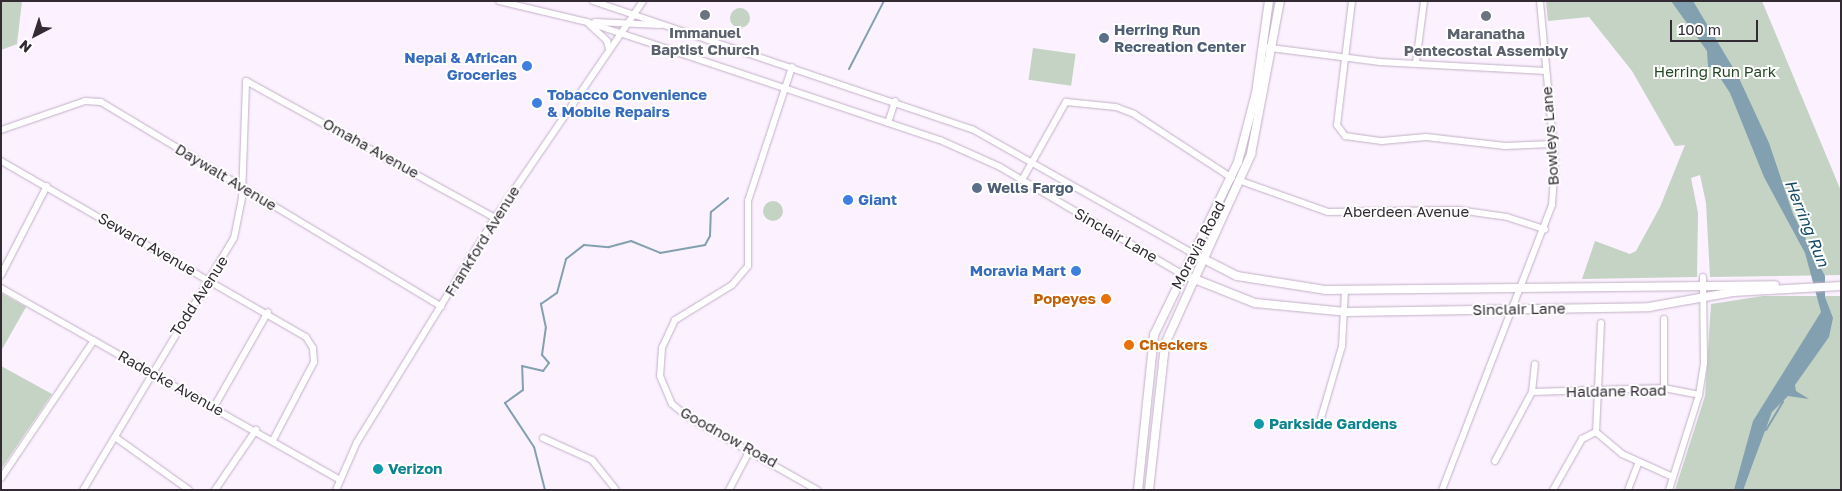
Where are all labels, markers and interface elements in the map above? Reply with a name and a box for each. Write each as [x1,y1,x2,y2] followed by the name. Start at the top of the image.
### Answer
[699,9,711,21] marker: Immanuel Baptist Church
[10,10,60,60] north arrow
[1480,10,1492,22] marker: Maranatha Pentecostal Assembly
[1672,10,1760,42] scale bar
[1114,20,1246,55] place label: Herring Run Recreation Center
[1678,20,1721,38] text: 100 m
[651,23,759,58] place label: Immanuel Baptist Church
[1404,24,1568,59] place label: Maranatha Pentecostal Assembly
[1098,32,1110,44] marker: Herring Run Recreation Center
[16,37,35,57] text: N
[404,48,517,83] place label: Nepai & African Groceries
[521,60,533,72] marker: Nepai & African Groceries
[1654,63,1776,81] park label: Herring Run Park
[547,85,707,120] place label: Tobacco Convenience & Mobile Repairs
[1538,86,1562,186] street label: Bowleys Lane
[531,97,543,109] marker: Tobacco Convenience & Mobile Repairs
[320,114,422,182] street label: Omaha Avenue
[172,140,280,214] street label: Daywalt Avenue
[1781,177,1833,269] water label: Herring Run
[987,179,1073,197] place label: Wells Fargo
[441,182,523,300] street label: Frankford Avenue
[971,182,983,194] marker: Wells Fargo
[858,191,897,209] place label: Giant
[842,194,854,206] marker: Giant
[1167,198,1229,292] street label: Moravia Road
[1343,203,1469,221] street label: Aberdeen Avenue
[1071,204,1161,266] street label: Sinclair Lane
[95,209,199,279] street label: Seward Avenue
[166,252,232,340] street label: Todd Avenue
[970,262,1066,280] place label: Moravia Mart
[1070,265,1082,277] marker: Moravia Mart
[1033,290,1096,308] place label: Popeyes
[1100,293,1112,305] marker: Popeyes
[1472,299,1566,319] street label: Sinclair Lane
[1139,336,1208,354] place label: Checkers
[1123,339,1135,351] marker: Checkers
[115,346,227,420] street label: Radecke Avenue
[1566,381,1666,401] street label: Haldane Road
[677,403,781,471] street label: Goodnow Road
[1269,415,1397,433] place label: Parkside Gardens
[1253,418,1265,430] marker: Parkside Gardens
[388,460,442,478] place label: Verizon
[372,463,384,475] marker: Verizon

